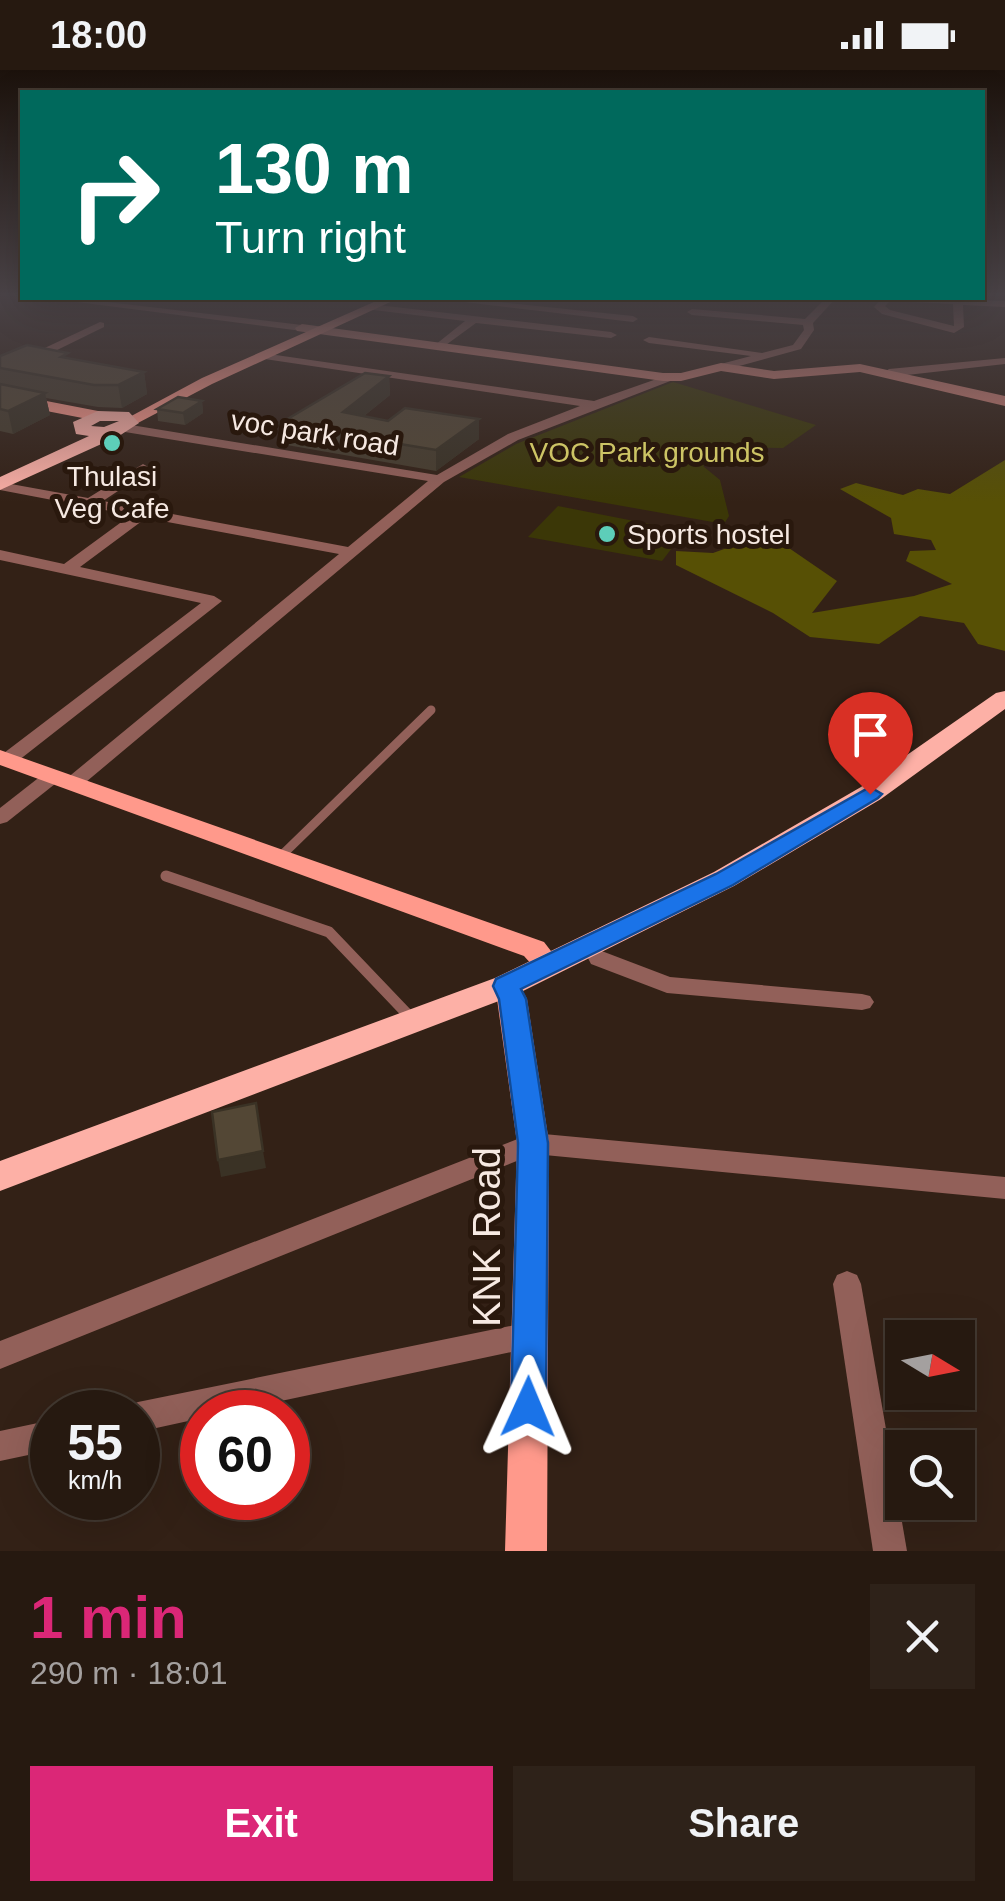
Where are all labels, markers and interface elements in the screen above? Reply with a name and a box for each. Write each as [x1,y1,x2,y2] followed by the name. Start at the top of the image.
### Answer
[50,14,147,56] text: 18:00
[50,130,180,260] icon: right
[215,130,413,208] text: 130 m
[215,212,406,263] text: Turn right
[229,404,401,462] street label: voc park road
[101,432,123,454] marker: Thulasi Veg Cafe
[530,437,765,468] park label: VOC Park grounds
[54,461,170,524] place label: Thulasi Veg Cafe
[627,519,790,550] place label: Sports hostel
[596,523,618,545] marker: Sports hostel
[828,692,913,795] pin
[843,707,898,762] icon: arrive
[466,1147,508,1327] street label: KNK Road
[885,1320,975,1410] north arrow
[885,1320,975,1520] map controls
[476,1355,580,1459] position arrow
[180,1390,310,1520] speed limit sign: 60
[67,1415,123,1471] text: 55
[885,1430,975,1520] button: search
[68,1466,122,1494] text: km/h
[30,1584,187,1651] text: 1 min
[870,1584,975,1689] button: close
[30,1655,227,1691] text: 290 m · 18:01
[30,1766,493,1881] button: Exit
[513,1766,975,1881] button: Share

